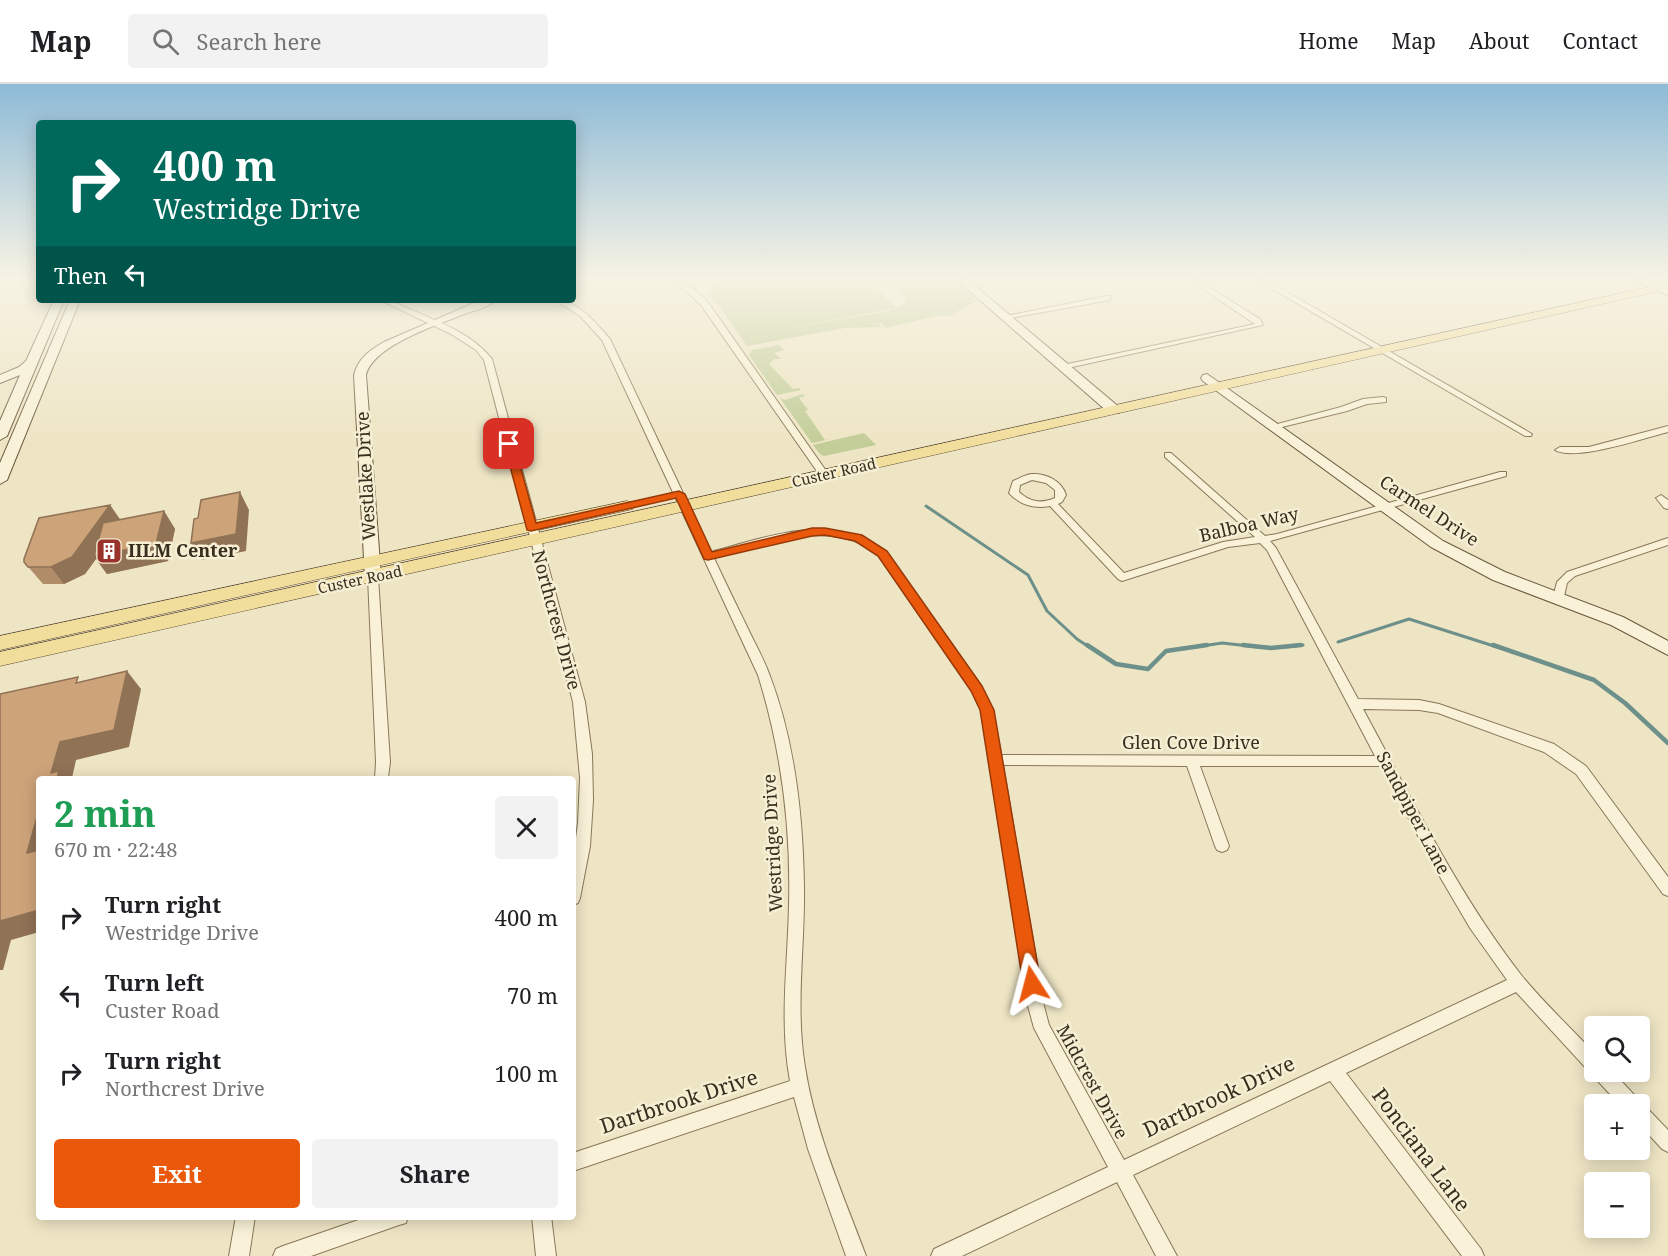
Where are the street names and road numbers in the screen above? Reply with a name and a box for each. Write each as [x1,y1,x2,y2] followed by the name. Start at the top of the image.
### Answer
[350,411,380,541] street label: Westlake Drive
[790,453,878,491] street label: Custer Road
[1375,469,1484,551] street label: Carmel Drive
[1197,501,1302,547] street label: Balboa Way
[527,547,587,692] street label: Northcrest Drive
[316,560,404,598] street label: Custer Road
[1122,730,1260,754] street label: Glen Cove Drive
[1371,747,1456,878] street label: Sandpiper Lane
[756,773,788,913] street label: Westridge Drive
[1052,1020,1134,1143] street label: Midcrest Drive
[1138,1049,1299,1144] street label: Dartbrook Drive
[596,1062,761,1140] street label: Dartbrook Drive
[1366,1082,1477,1217] street label: Ponciana Lane

